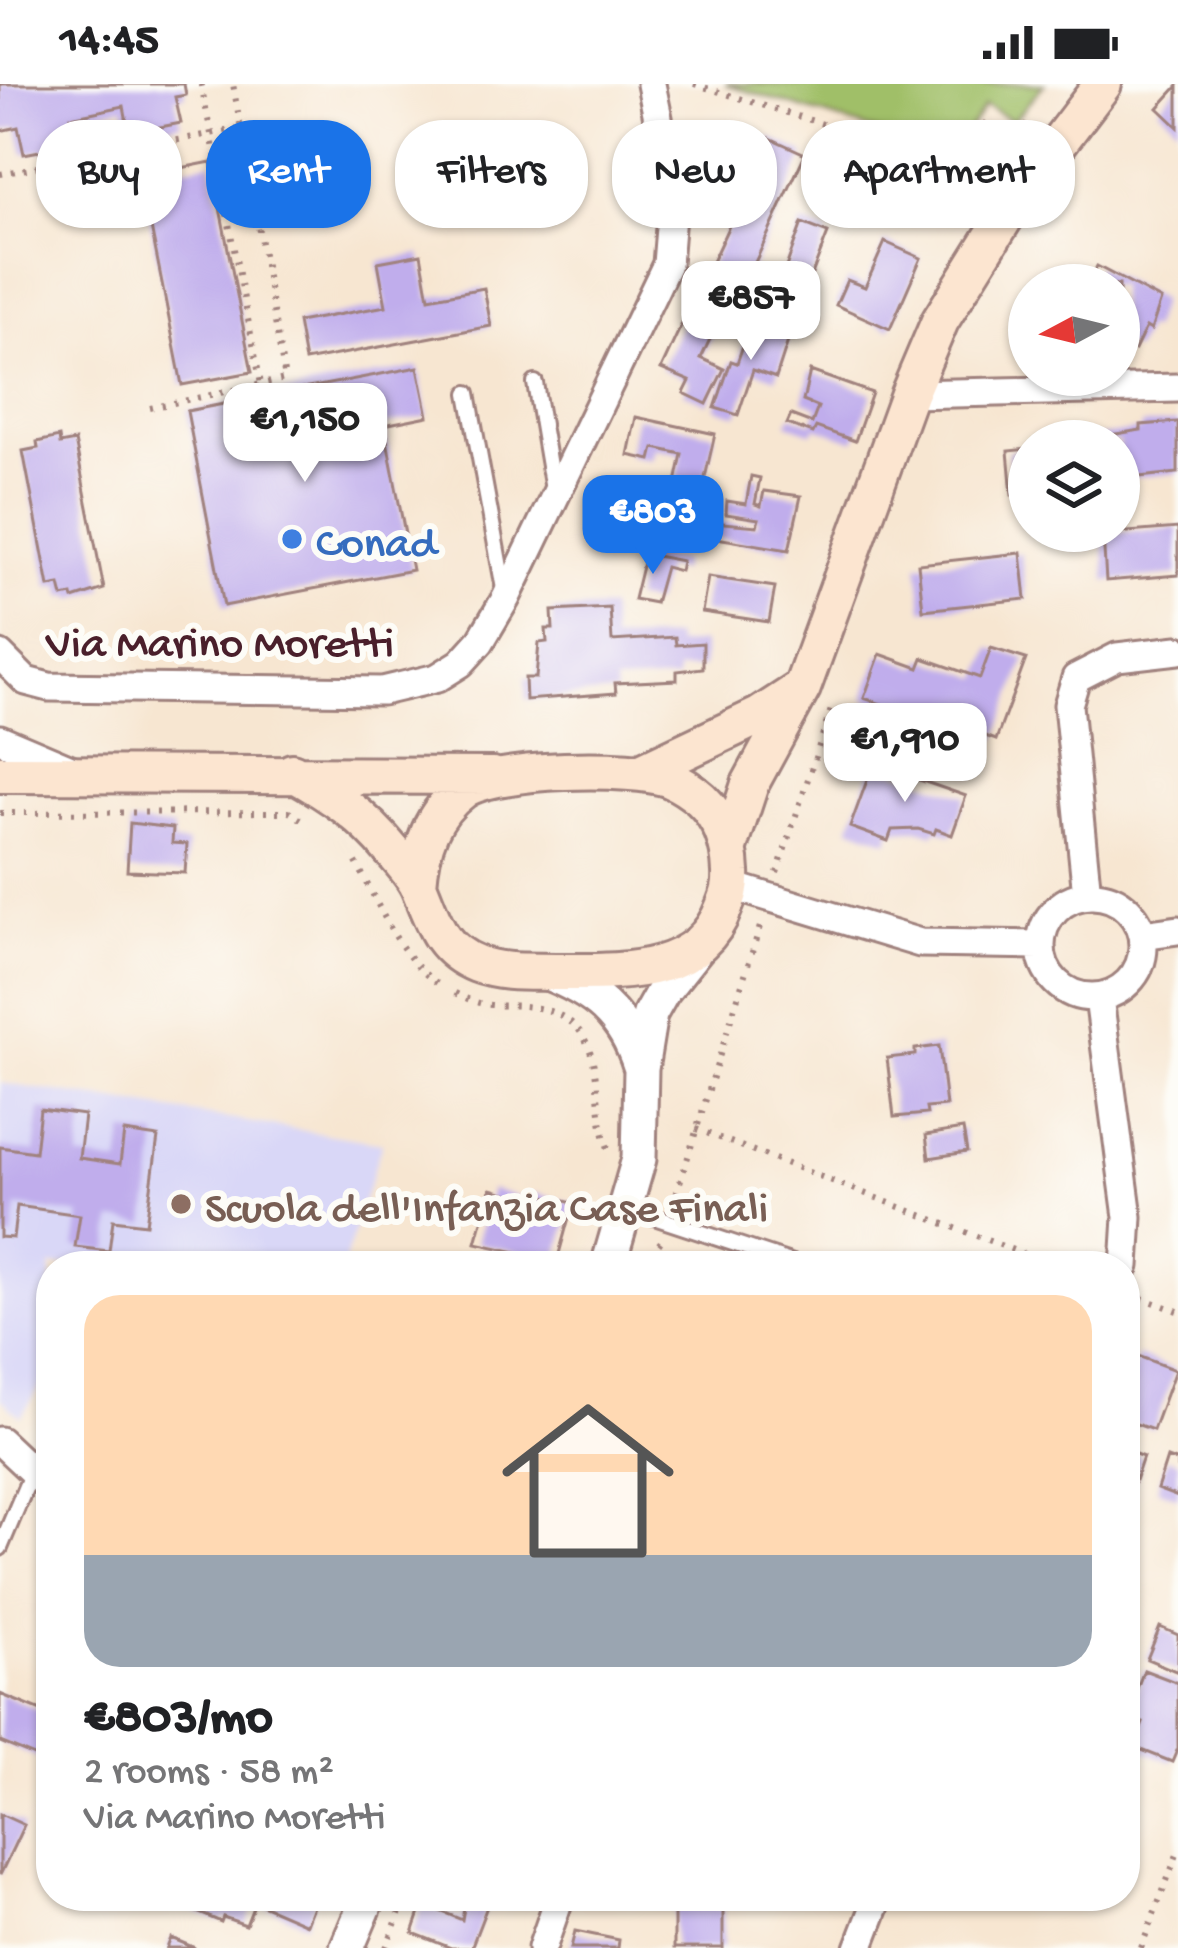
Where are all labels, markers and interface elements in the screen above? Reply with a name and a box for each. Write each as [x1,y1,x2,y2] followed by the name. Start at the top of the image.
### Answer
[60,16,159,69] text: 14:45
[36,120,182,228] chip: Buy
[206,120,371,228] chip: Rent
[395,120,588,228] chip: Filters
[612,120,777,228] chip: New
[801,120,1075,228] chip: Apartment
[680,261,822,363] pin: €857
[1008,264,1140,396] north arrow
[1008,264,1140,552] map controls
[708,277,794,323] text: €857
[207,383,403,485] pin: €1,150
[250,399,360,445] text: €1,150
[1008,420,1140,552] button: layers
[582,475,724,577] pin: €803
[610,491,696,537] text: €803
[316,520,440,573] place label: Conad
[279,526,305,552] marker: Conad
[45,620,394,673] street label: Via Marino Moretti
[807,703,1003,805] pin: €1,910
[851,719,959,765] text: €1,910
[205,1185,768,1238] place label: Scuola dell'Infanzia Case Finali
[168,1191,194,1217] marker: Scuola dell'Infanzia Case Finali
[480,1373,696,1589] icon: home
[84,1691,273,1751] text: €803/mo
[84,1751,334,1797] text: 2 rooms · 58 m²
[84,1797,386,1843] text: Via Marino Moretti

